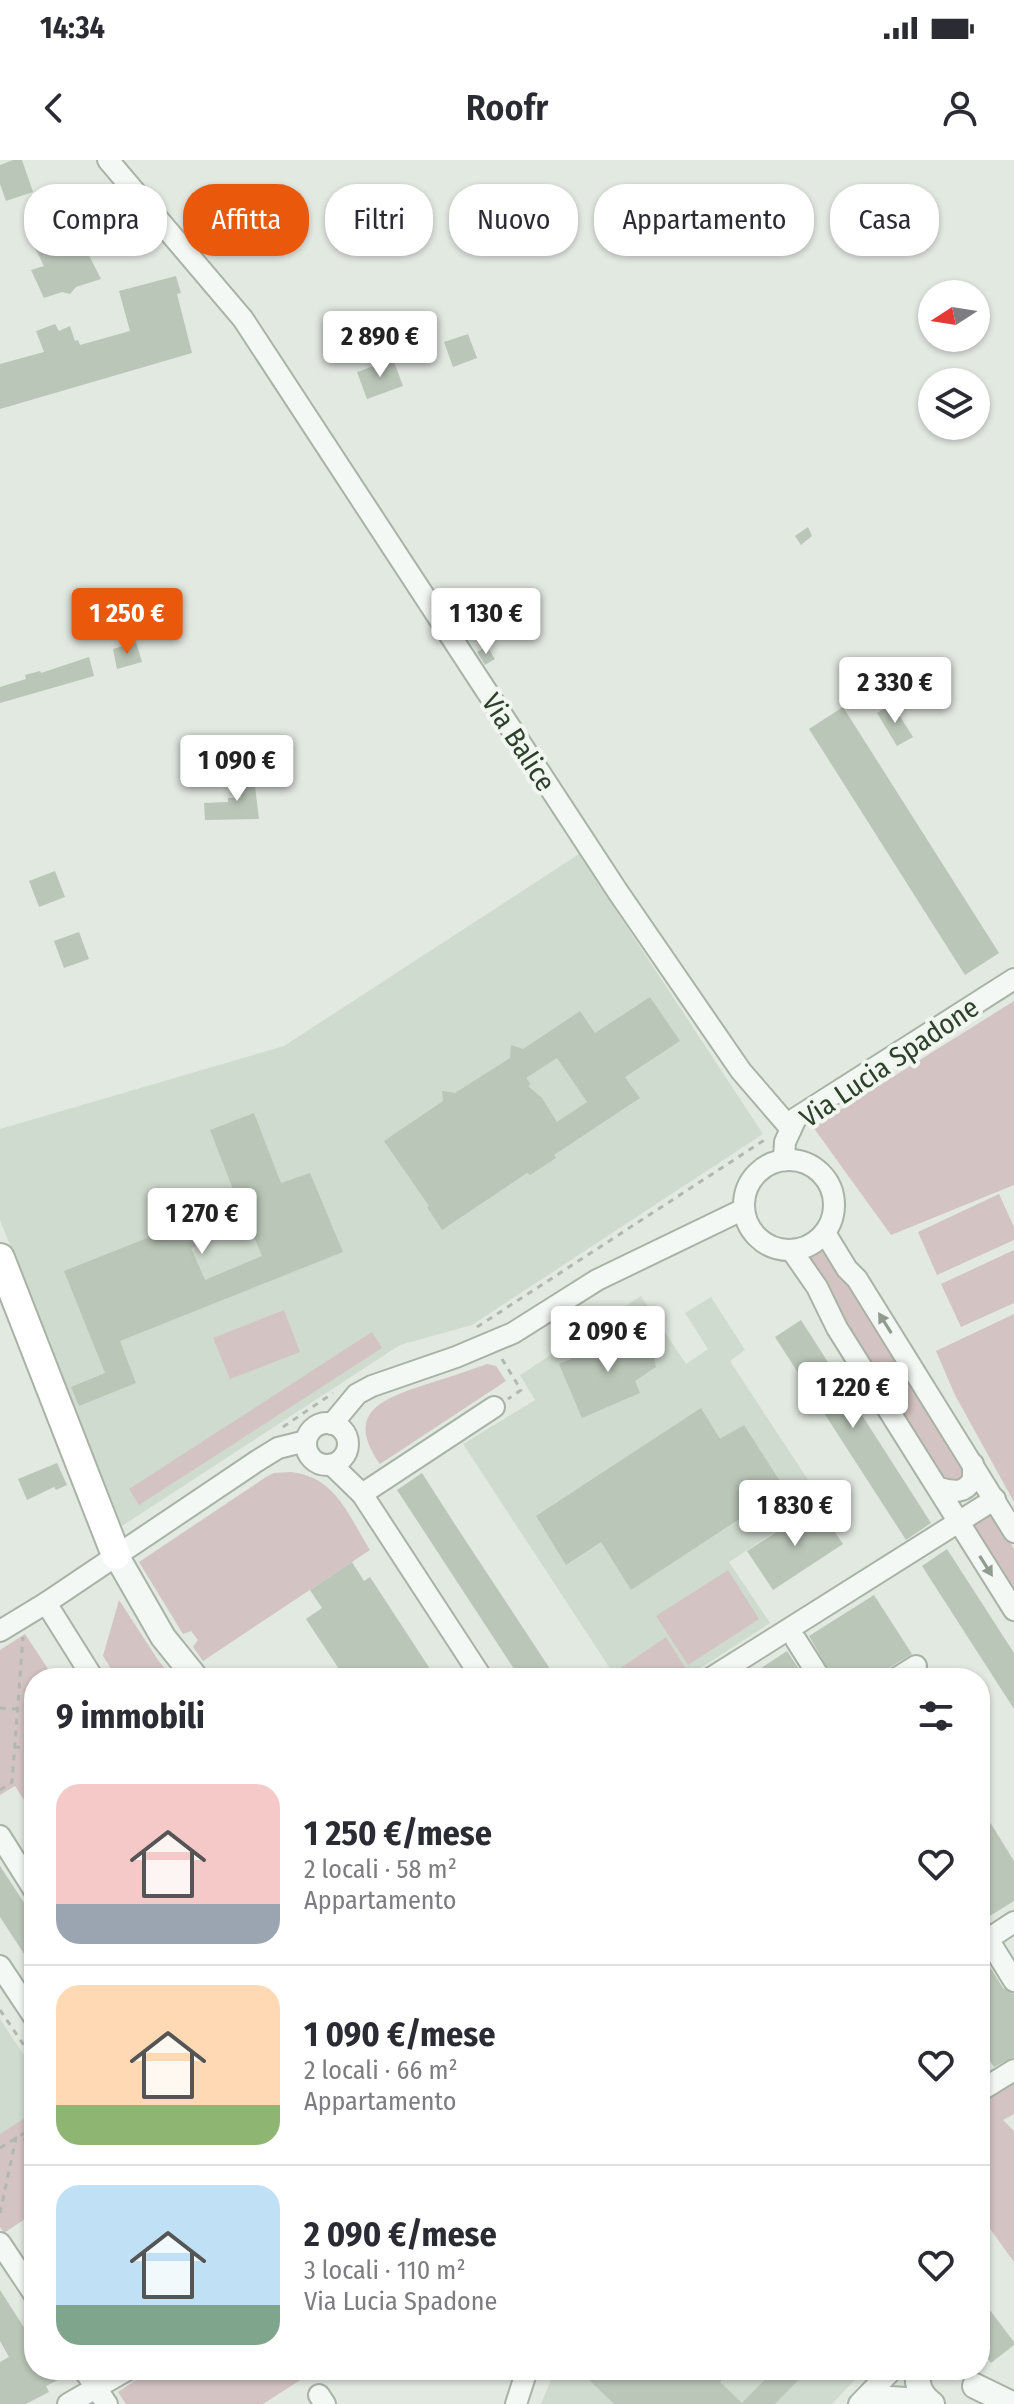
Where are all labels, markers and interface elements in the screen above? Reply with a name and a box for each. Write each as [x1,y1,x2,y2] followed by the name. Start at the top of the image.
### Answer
[40,10,105,46] text: 14:34
[32,86,76,130] icon: back
[466,86,548,130] text: Roofr
[938,86,982,130] icon: person
[24,184,167,256] chip: Compra
[183,184,309,256] chip: Affitta
[325,184,433,256] chip: Filtri
[449,184,578,256] chip: Nuovo
[594,184,814,256] chip: Appartamento
[830,184,939,256] chip: Casa
[918,280,990,352] north arrow
[918,280,990,440] map controls
[306,311,454,379] pin: 2 890 €
[341,321,419,352] text: 2 890 €
[918,368,990,440] button: layers
[53,588,201,656] pin: 1 250 €
[412,588,560,656] pin: 1 130 €
[90,598,164,629] text: 1 250 €
[449,598,523,629] text: 1 130 €
[821,657,969,725] pin: 2 330 €
[857,667,933,698] text: 2 330 €
[475,687,562,797] street label: Via Balice
[163,735,311,803] pin: 1 090 €
[198,745,276,776] text: 1 090 €
[794,991,985,1134] street label: Via Lucia Spadone
[128,1188,276,1256] pin: 1 270 €
[166,1198,238,1229] text: 1 270 €
[534,1306,682,1374] pin: 2 090 €
[878,1312,892,1334] one-way arrow
[569,1316,647,1347] text: 2 090 €
[779,1362,927,1430] pin: 1 220 €
[816,1372,890,1403] text: 1 220 €
[721,1480,869,1548] pin: 1 830 €
[757,1490,833,1521] text: 1 830 €
[979,1555,993,1577] one-way arrow
[914,1694,958,1738] icon: filters
[56,1696,205,1737] text: 9 immobili
[304,1813,492,1854] text: 1 250 €/mese
[120,1816,216,1912] icon: home
[914,1842,958,1886] icon: heart
[304,1854,457,1885] text: 2 locali · 58 m²
[304,1885,456,1916] text: Appartamento
[304,2014,495,2055] text: 1 090 €/mese
[120,2017,216,2113] icon: home
[914,2043,958,2087] icon: heart
[304,2055,458,2086] text: 2 locali · 66 m²
[304,2086,456,2117] text: Appartamento
[304,2214,497,2255] text: 2 090 €/mese
[120,2217,216,2313] icon: home
[914,2243,958,2287] icon: heart
[304,2255,466,2286] text: 3 locali · 110 m²
[304,2286,497,2317] text: Via Lucia Spadone

